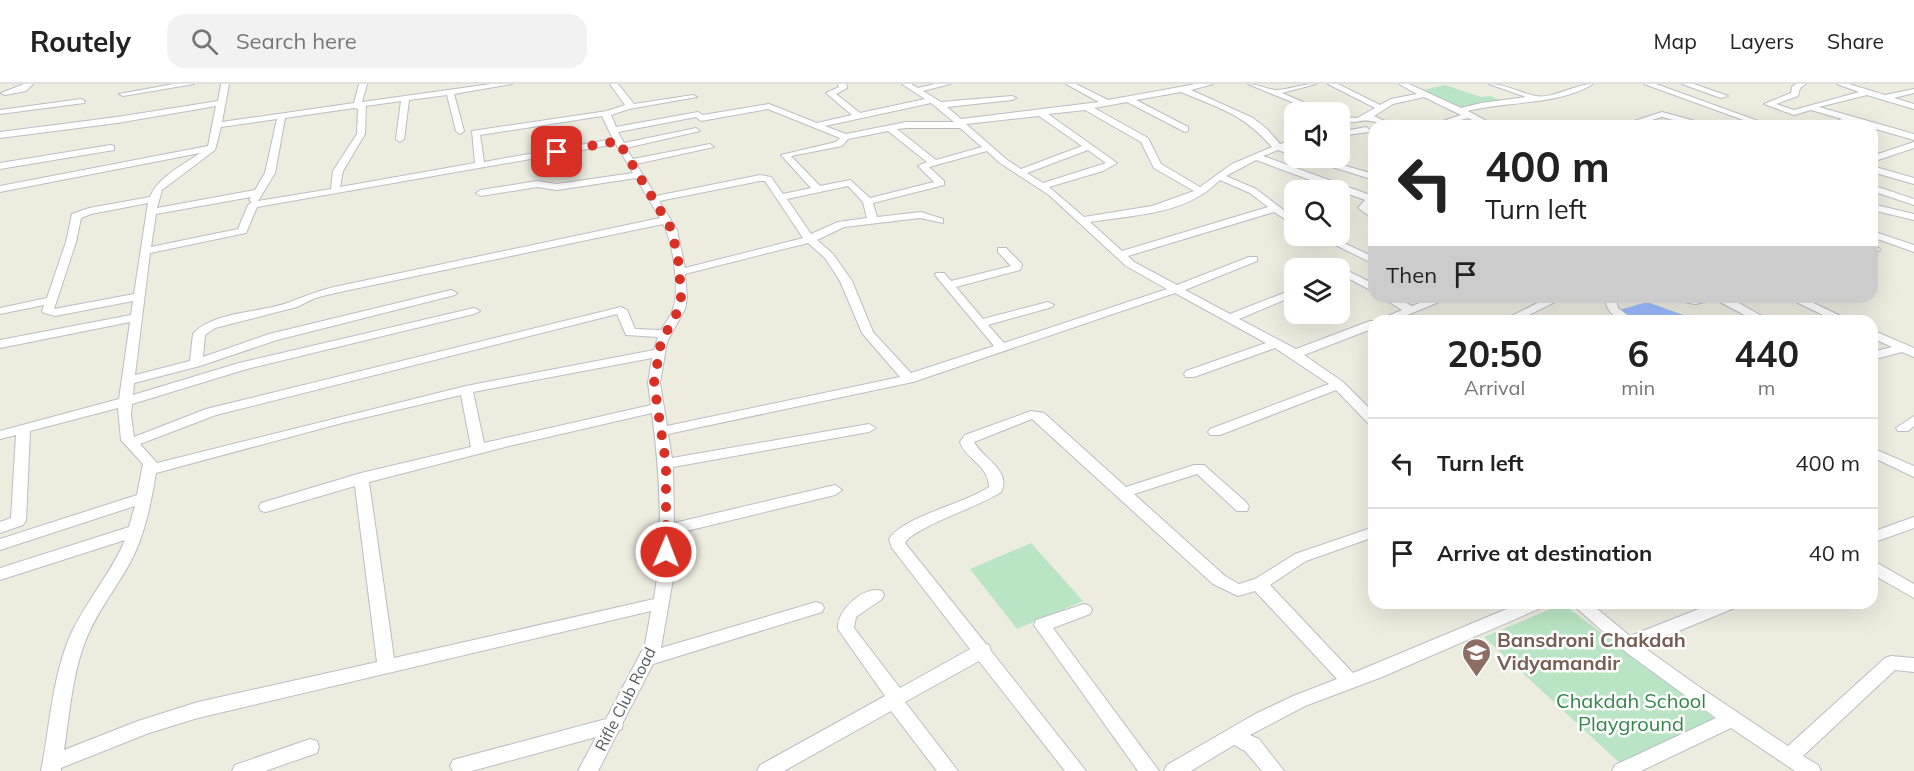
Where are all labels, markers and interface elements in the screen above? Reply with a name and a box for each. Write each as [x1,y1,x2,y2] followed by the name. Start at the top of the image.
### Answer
[167,14,587,68] search box
[30,24,131,59] text: Routely
[188,25,221,58] icon: search
[236,27,357,55] text: Search here
[1654,28,1697,54] text: Map
[1730,28,1794,54] text: Layers
[1827,28,1884,54] text: Share
[1284,102,1350,324] map controls
[1284,102,1350,168] button: sound
[531,126,582,177] pin
[540,135,573,168] icon: arrive
[1485,140,1610,193] text: 400 m
[1386,144,1464,222] icon: left
[1284,180,1350,246] button: search
[1485,192,1587,226] text: Turn left
[1284,258,1350,324] button: layers
[1449,258,1482,291] icon: arrive
[1386,261,1437,289] text: Then
[1447,331,1542,376] text: 20:50
[1627,331,1649,376] text: 6
[1734,331,1799,376] text: 440
[1464,375,1525,400] text: Arrival
[1621,375,1655,400] text: min
[1758,375,1775,400] text: m
[1386,447,1419,480] icon: left
[1437,449,1524,477] text: Turn left
[1795,449,1860,477] text: 400 m
[634,520,698,584] position arrow
[1386,537,1419,570] icon: arrive
[1437,539,1652,567] text: Arrive at destination
[1809,539,1860,567] text: 40 m
[1496,627,1686,675] place label: Bansdroni Chakdah Vidyamandir
[1460,636,1492,678] school or university icon: Bansdroni Chakdah Vidyamandir
[590,644,660,754] street label: Rifle Club Road
[1556,688,1706,736] park label: Chakdah School Playground

